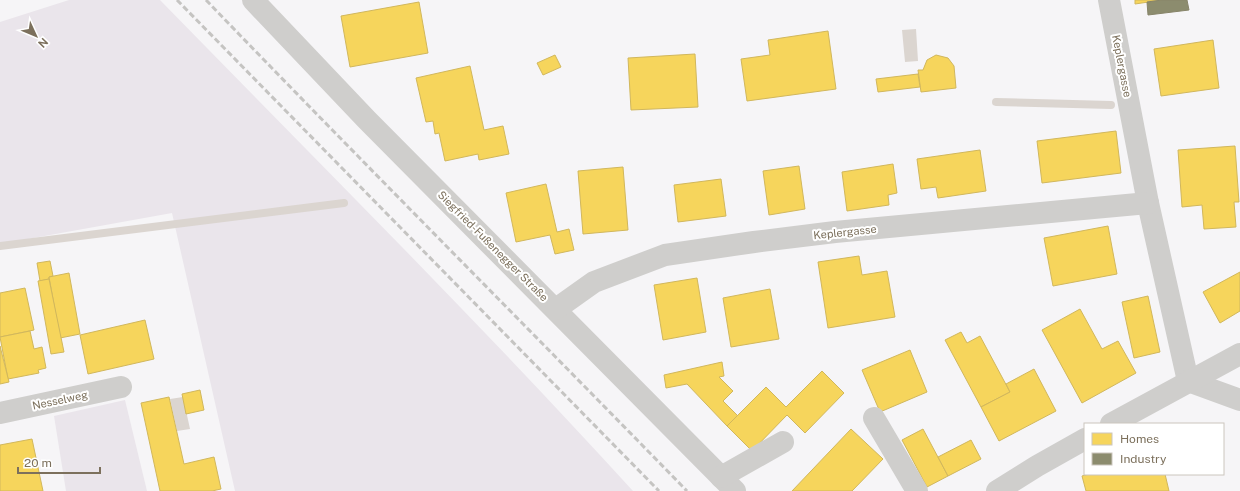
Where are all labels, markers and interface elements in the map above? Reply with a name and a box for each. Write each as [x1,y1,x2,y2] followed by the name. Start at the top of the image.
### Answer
[16,16,56,56] north arrow
[1110,34,1134,98] street label: Keplergasse
[36,36,50,50] text: N
[436,189,550,303] street label: Siegfried-Fußenegger Straße
[813,223,877,241] street label: Keplergasse
[31,388,89,412] street label: Nesselweg
[1084,423,1224,475] legend
[1120,432,1159,446] text: Homes
[18,449,100,475] scale bar
[1120,452,1167,466] text: Industry
[24,456,52,470] text: 20 m

